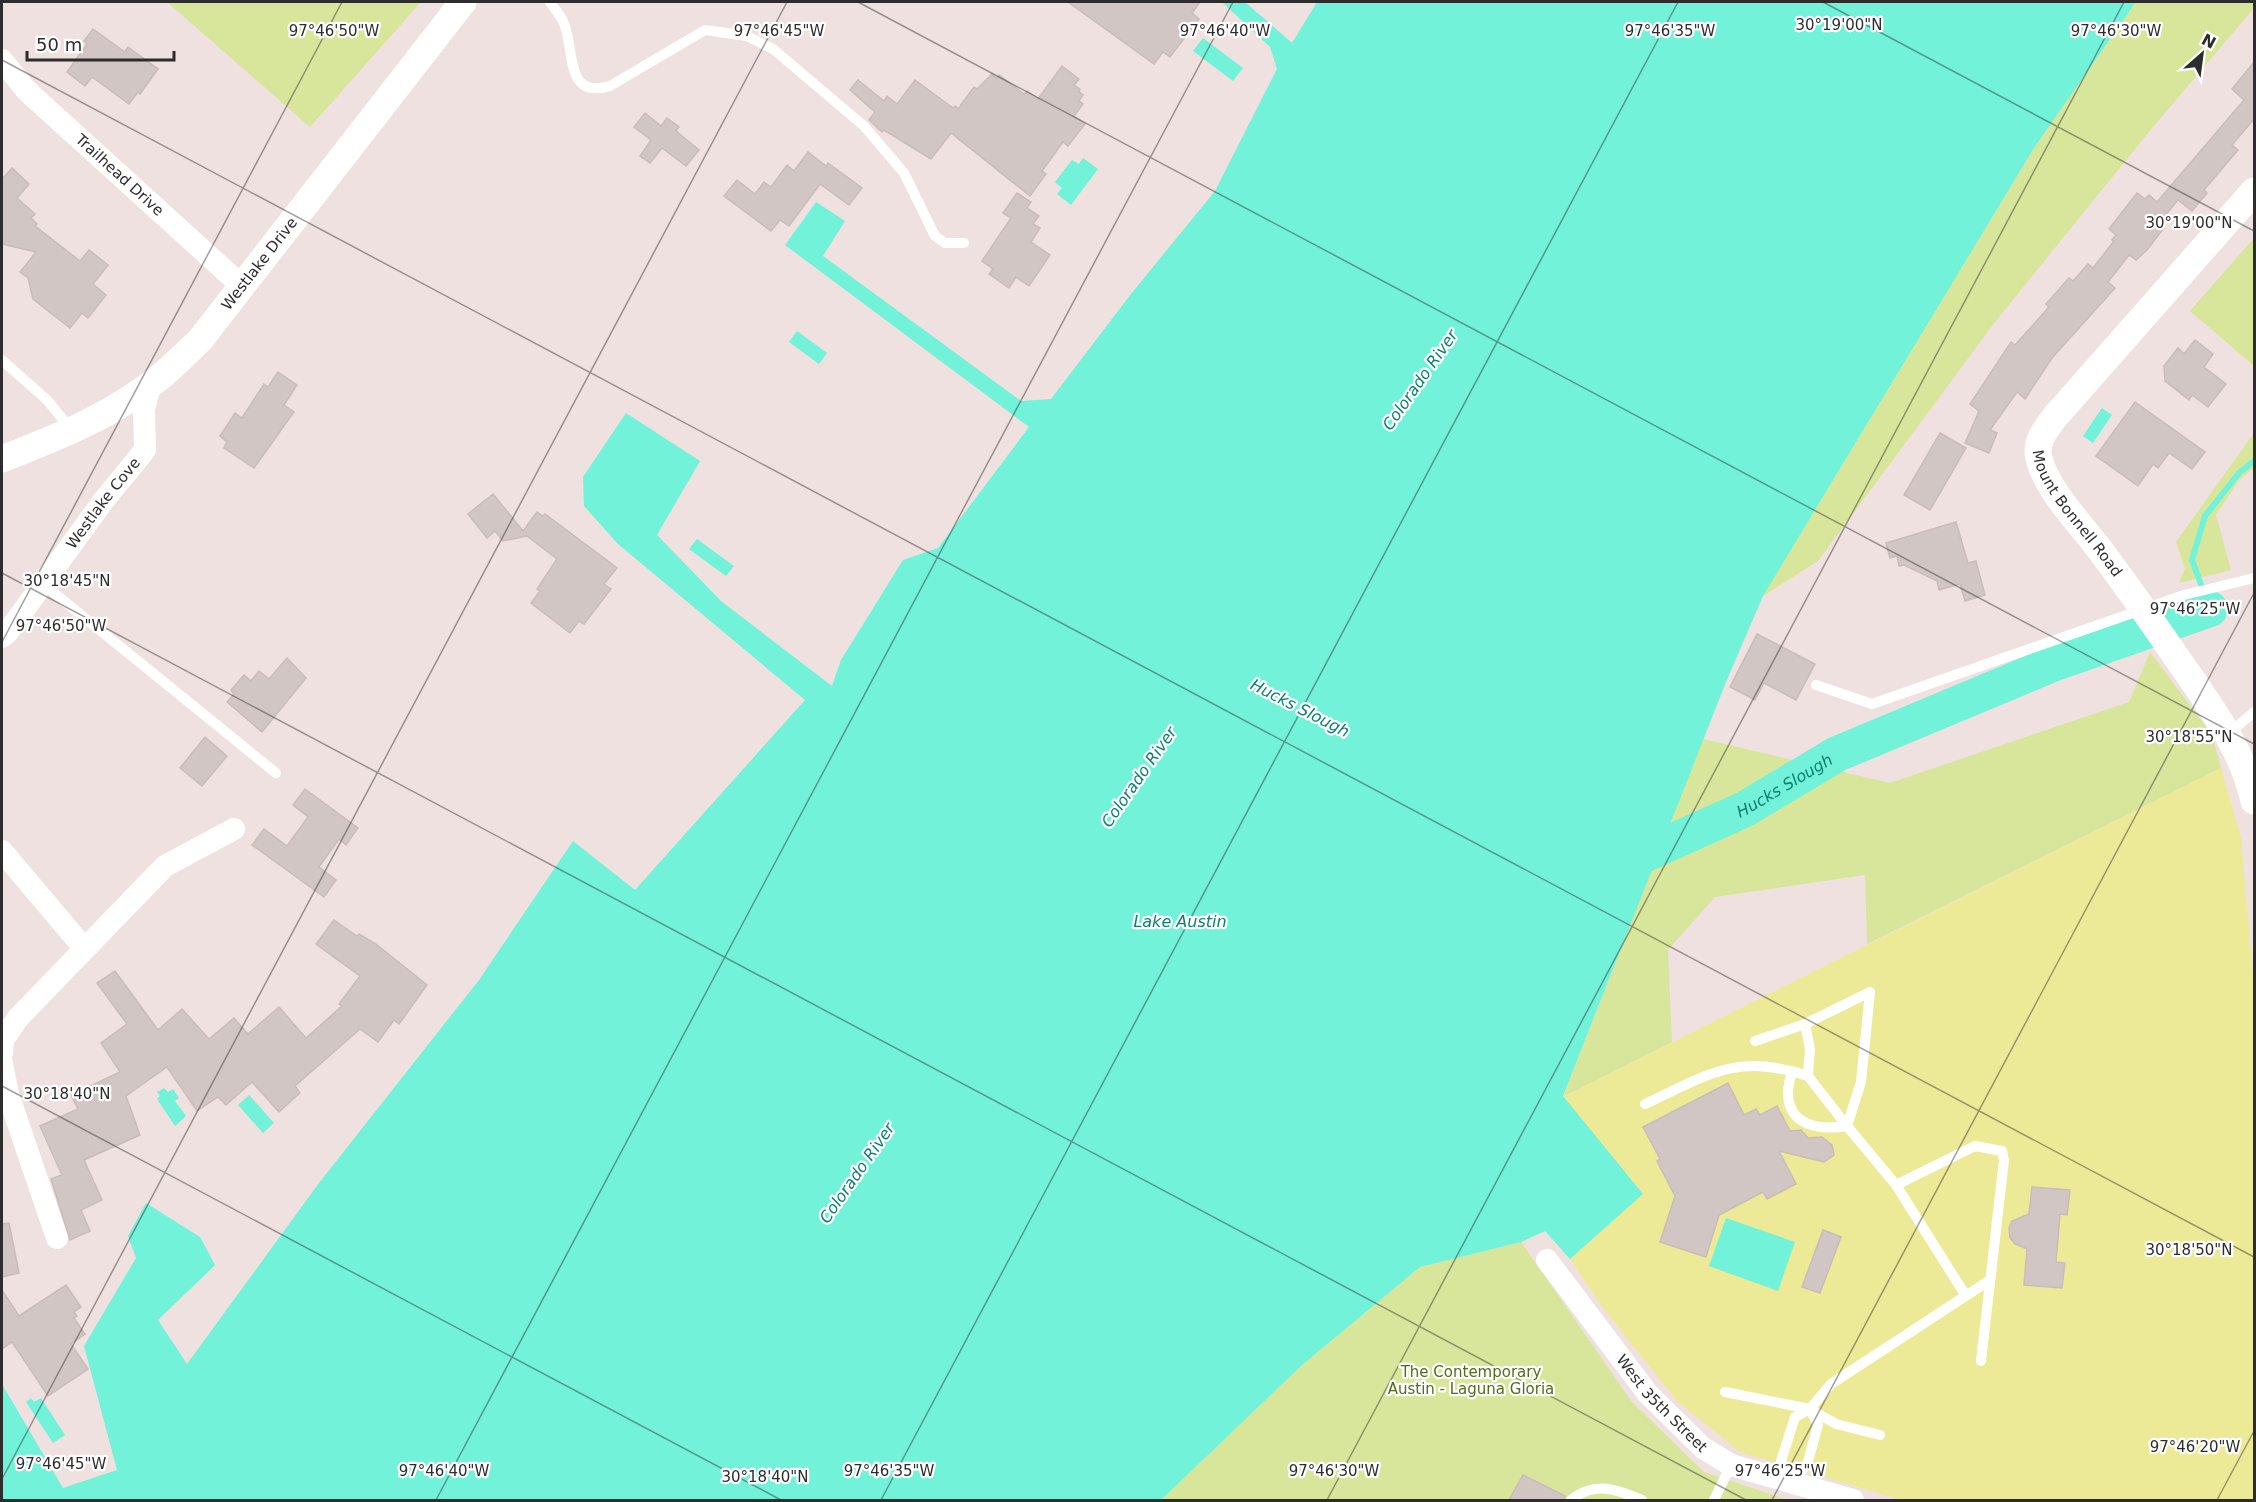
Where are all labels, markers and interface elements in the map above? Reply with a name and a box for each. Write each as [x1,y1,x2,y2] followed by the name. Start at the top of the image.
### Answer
[1795,16,1883,34] text: 30°19'00"N
[289,22,379,40] text: 97°46'50"W
[734,22,824,40] text: 97°46'45"W
[1180,22,1270,40] text: 97°46'40"W
[1625,22,1715,40] text: 97°46'35"W
[2071,22,2161,40] text: 97°46'30"W
[27,24,174,62] scale bar
[2172,24,2232,84] north arrow
[2198,30,2219,53] text: N
[36,34,82,55] text: 50 m
[71,130,168,220] street label: Trailhead Drive
[218,214,301,314] street label: Westlake Drive
[2145,214,2233,232] text: 30°19'00"N
[1378,325,1462,434] water label: Colorado River
[2029,448,2126,580] street label: Mount Bonnell Road
[62,454,144,552] street label: Westlake Cove
[23,572,111,590] text: 30°18'45"N
[2150,600,2240,618] text: 97°46'25"W
[16,617,106,635] text: 97°46'50"W
[1247,675,1353,741] water label: Hucks Slough
[1097,722,1181,831] water label: Colorado River
[2145,728,2233,746] text: 30°18'55"N
[1733,750,1836,821] water label: Hucks Slough
[1133,912,1227,931] water label: Lake Austin
[23,1085,111,1103] text: 30°18'40"N
[815,1118,899,1227] water label: Colorado River
[2145,1241,2233,1259] text: 30°18'50"N
[1612,1351,1711,1456] street label: West 35th Street
[1388,1363,1554,1398] park label: The Contemporary Austin - Laguna Gloria
[2150,1438,2240,1456] text: 97°46'20"W
[16,1455,106,1473] text: 97°46'45"W
[399,1462,489,1480] text: 97°46'40"W
[844,1462,934,1480] text: 97°46'35"W
[1289,1462,1379,1480] text: 97°46'30"W
[1735,1462,1825,1480] text: 97°46'25"W
[721,1468,809,1486] text: 30°18'40"N

